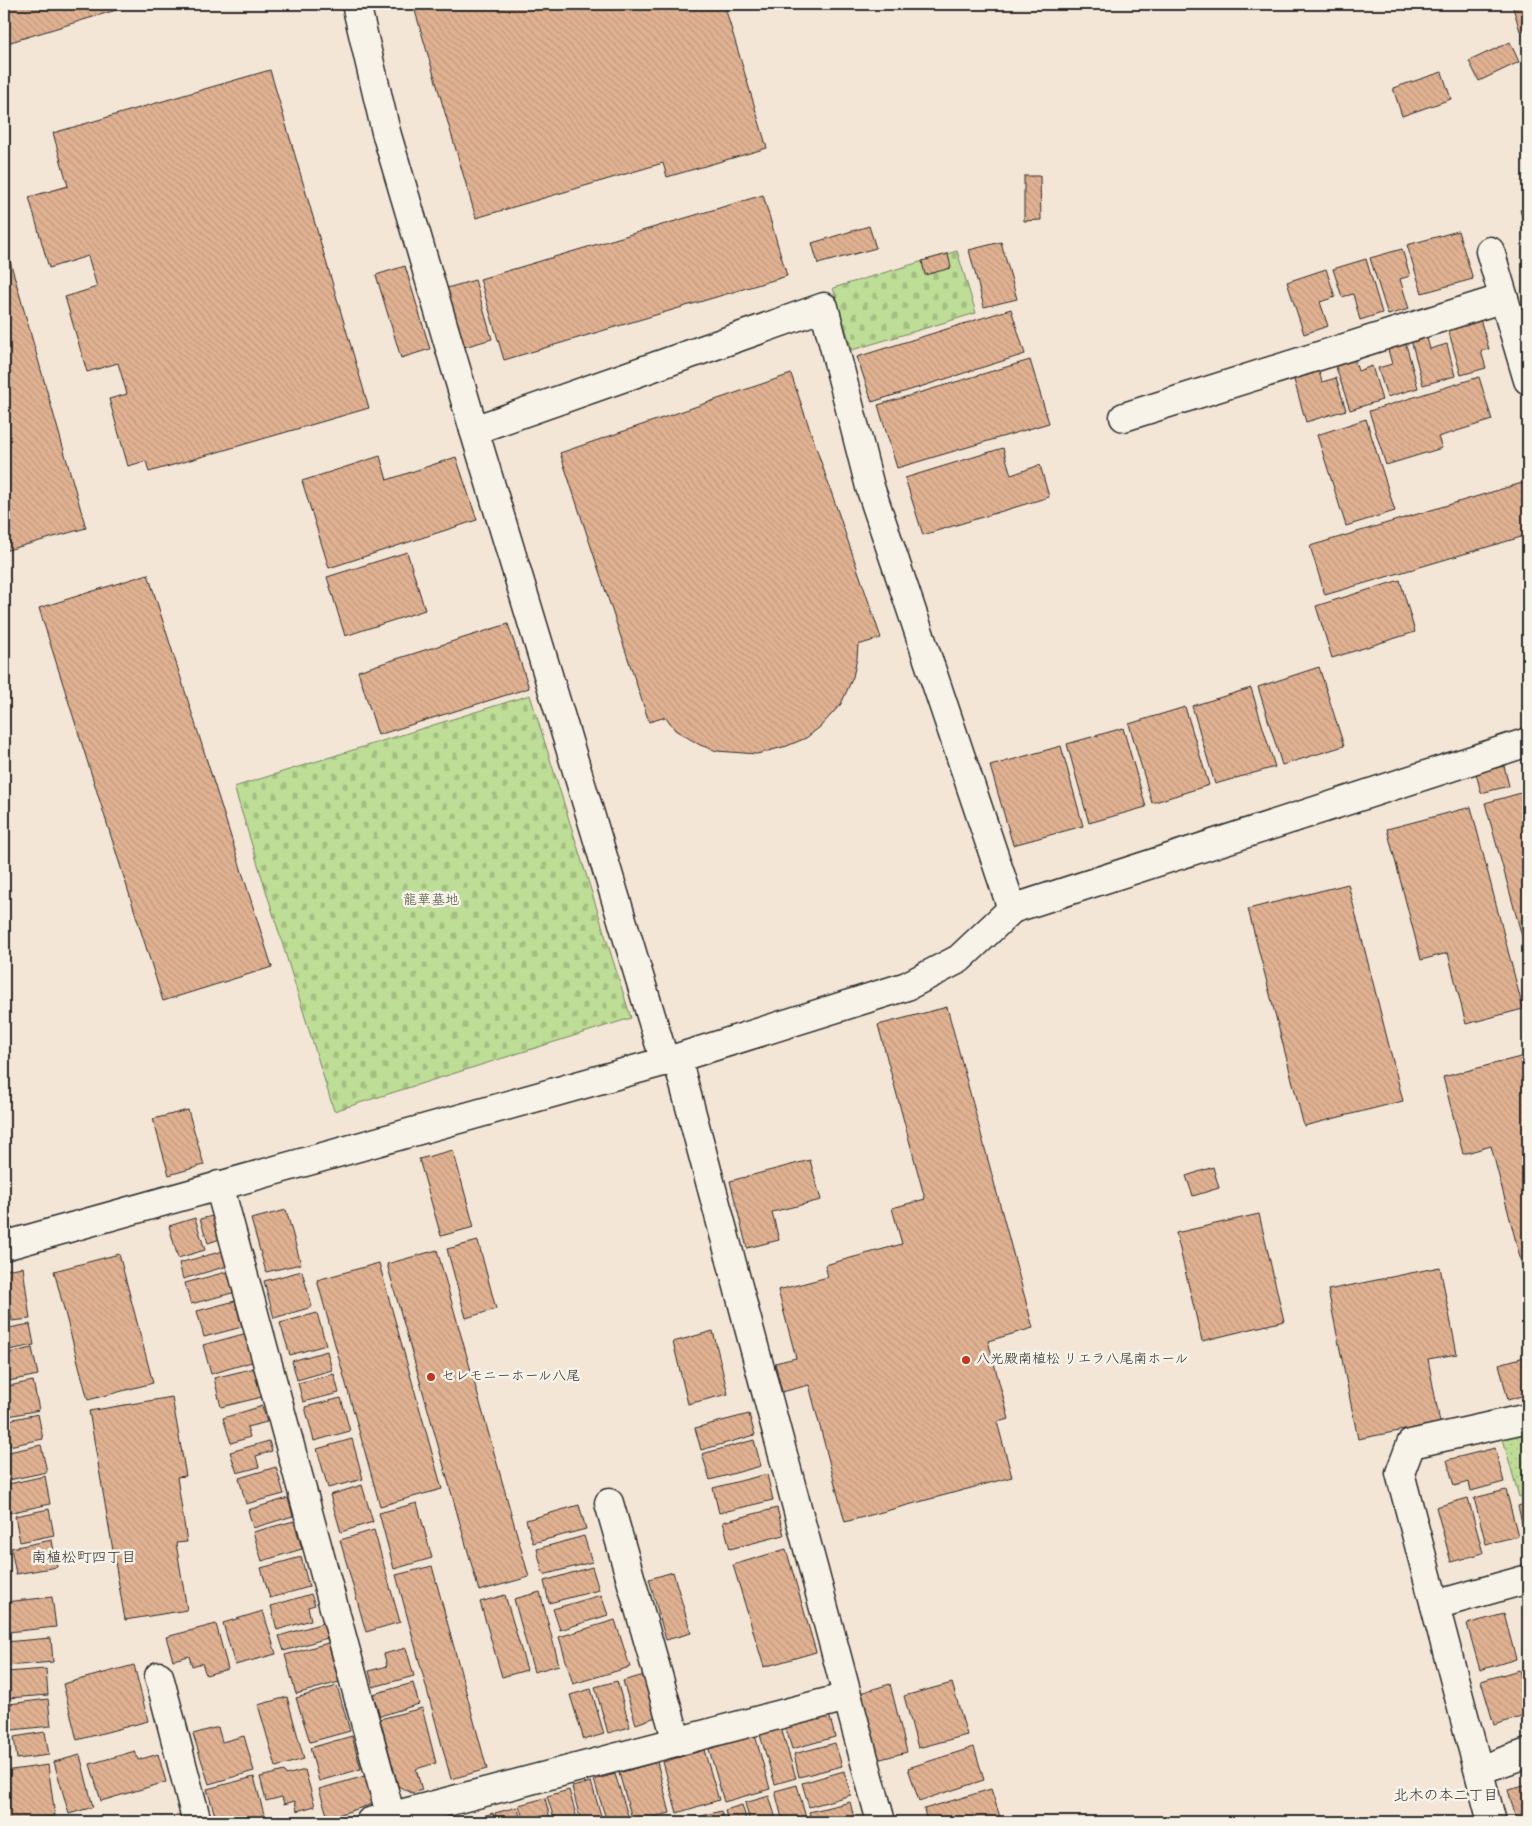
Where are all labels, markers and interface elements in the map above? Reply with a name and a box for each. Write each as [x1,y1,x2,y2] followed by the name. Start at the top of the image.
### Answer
[403,893,459,910] park label: 龍華墓地
[976,1352,1188,1369] place label: 八光殿南植松 リエラ八尾南ホール
[960,1354,972,1366] marker: 八光殿南植松 リエラ八尾南ホール
[441,1369,580,1386] place label: セレモニーホール八尾
[425,1371,437,1383] marker: セレモニーホール八尾
[31,1549,137,1568] district label: 南植松町四丁目
[1393,1787,1499,1806] district label: 北木の本二丁目

